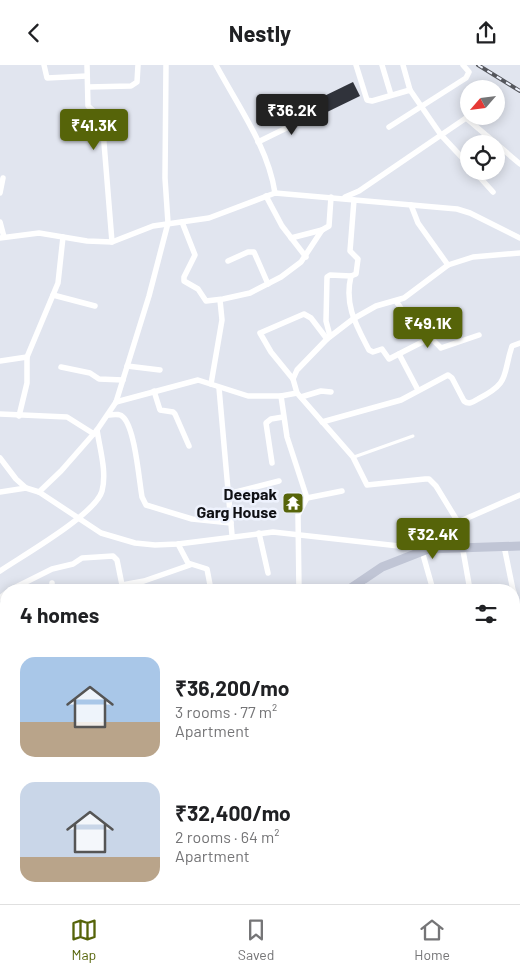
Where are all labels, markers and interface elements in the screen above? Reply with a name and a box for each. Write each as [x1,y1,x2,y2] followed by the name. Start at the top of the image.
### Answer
[20,19,48,47] icon: back
[472,19,500,47] icon: share
[229,20,291,46] text: Nestly
[460,80,505,125] north arrow
[460,80,505,180] map controls
[251,93,333,136] pin: ₹36.2K
[267,100,317,119] text: ₹36.2K
[53,109,135,151] pin: ₹41.3K
[71,115,117,134] text: ₹41.3K
[460,135,505,180] button: locate
[387,307,469,349] pin: ₹49.1K
[404,313,452,332] text: ₹49.1K
[197,484,277,521] place label: Deepak Garg House
[281,491,305,515] temple icon: Deepak Garg House
[392,517,474,560] pin: ₹32.4K
[408,524,458,543] text: ₹32.4K
[472,600,500,628] icon: filters
[20,602,99,627] text: 4 homes
[175,675,289,700] text: ₹36,200/mo
[60,677,120,737] icon: home
[175,702,277,721] text: 3 rooms · 77 m²
[175,721,250,740] text: Apartment
[175,800,291,825] text: ₹32,400/mo
[60,802,120,862] icon: home
[175,827,279,846] text: 2 rooms · 64 m²
[175,846,250,865] text: Apartment
[70,916,98,963] tab: Map
[238,916,274,963] tab: Saved
[414,916,450,963] tab: Home

